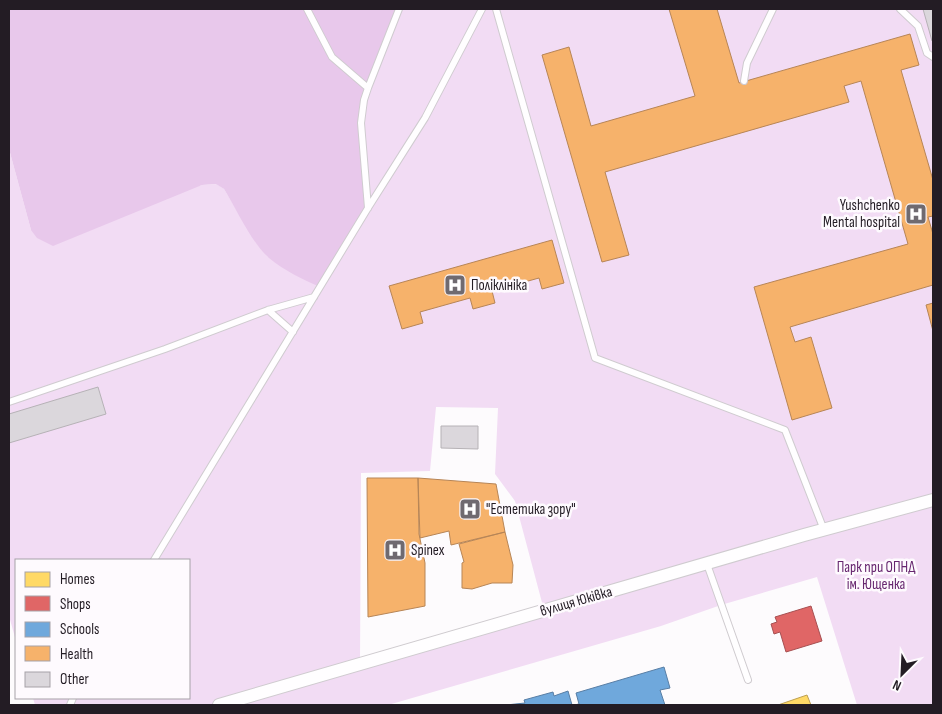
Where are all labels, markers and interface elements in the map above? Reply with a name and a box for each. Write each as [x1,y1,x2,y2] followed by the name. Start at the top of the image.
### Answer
[823,196,900,232] place label: Yushchenko Mental hospital
[904,202,928,226] hospital icon: Yushchenko Mental hospital
[443,273,467,297] hospital icon: Поліклініка
[471,276,527,295] place label: Поліклініка
[458,497,482,521] hospital icon: "Естетика зору"
[486,500,576,519] place label: "Естетика зору"
[383,538,407,562] hospital icon: Spinex
[411,541,445,560] place label: Spinex
[837,558,916,594] park label: Парк при ОПНД ім. Ющенка
[15,559,190,699] legend
[60,570,95,589] text: Homes
[538,582,615,621] street label: вулиця Юківка
[60,595,91,614] text: Shops
[60,620,99,639] text: Schools
[60,645,93,664] text: Health
[877,649,927,699] north arrow
[60,670,89,689] text: Other
[890,676,904,695] text: N

